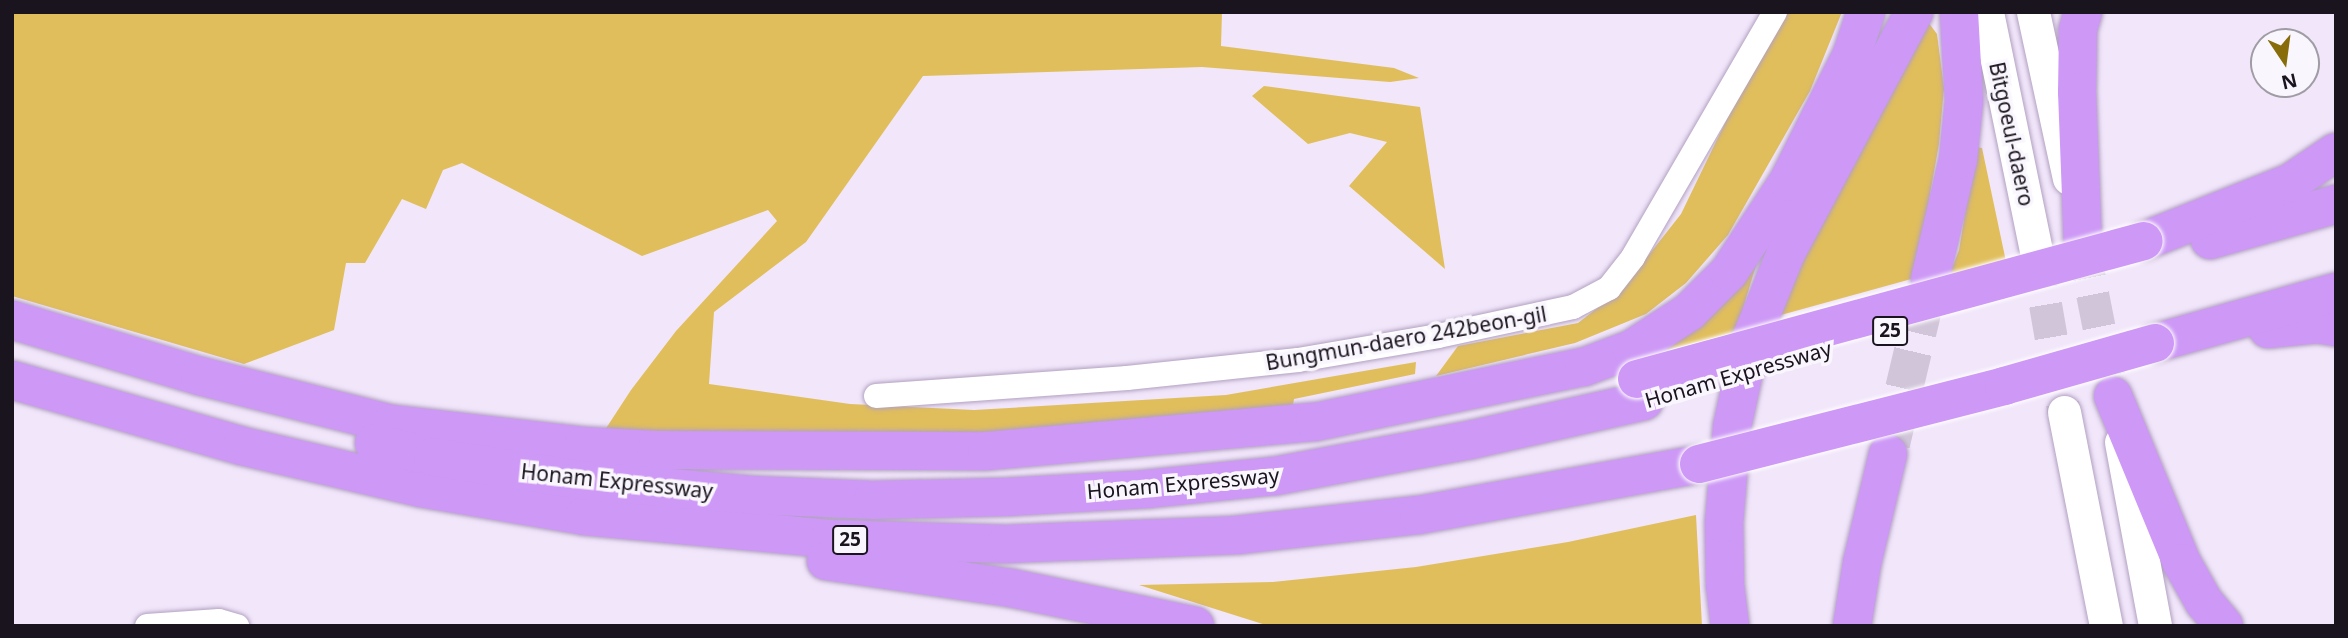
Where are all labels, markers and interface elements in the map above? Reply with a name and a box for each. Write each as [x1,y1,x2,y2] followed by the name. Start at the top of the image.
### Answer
[2250,28,2320,98] north arrow
[1984,60,2040,208] street label: Bitgoeul-daero
[2279,67,2300,96] text: N
[1264,301,1548,375] street label: Bungmun-daero 242beon-gil
[1871,316,1909,346] road number: 25
[1642,335,1834,413] street label: Honam Expressway
[520,458,714,504] street label: Honam Expressway
[1086,462,1280,504] street label: Honam Expressway
[831,524,869,555] road number: 25

